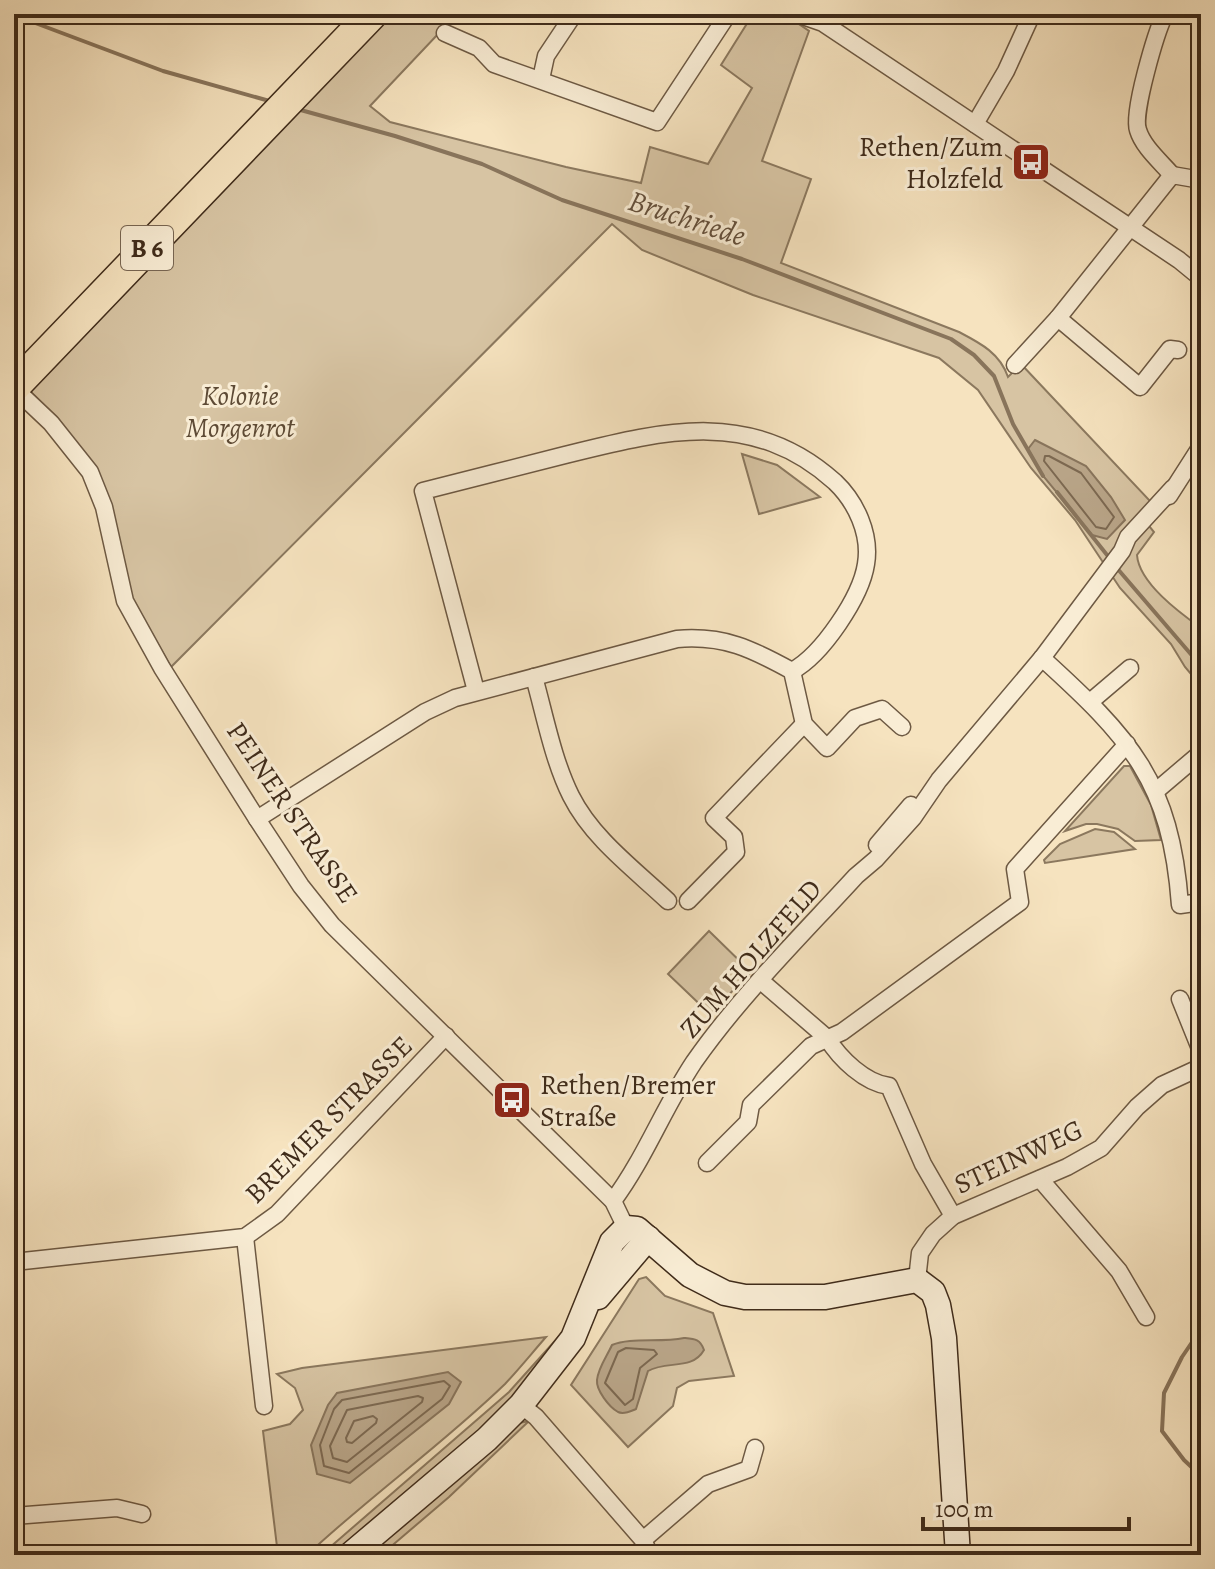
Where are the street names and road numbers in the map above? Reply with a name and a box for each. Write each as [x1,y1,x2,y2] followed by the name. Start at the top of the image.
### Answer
[121,226,173,270] road number: B 6
[217,714,367,911] street label: PEINER STRASSE
[671,871,830,1046] street label: ZUM HOLZFELD
[236,1027,421,1212] street label: BREMER STRASSE
[948,1111,1089,1203] street label: STEINWEG

